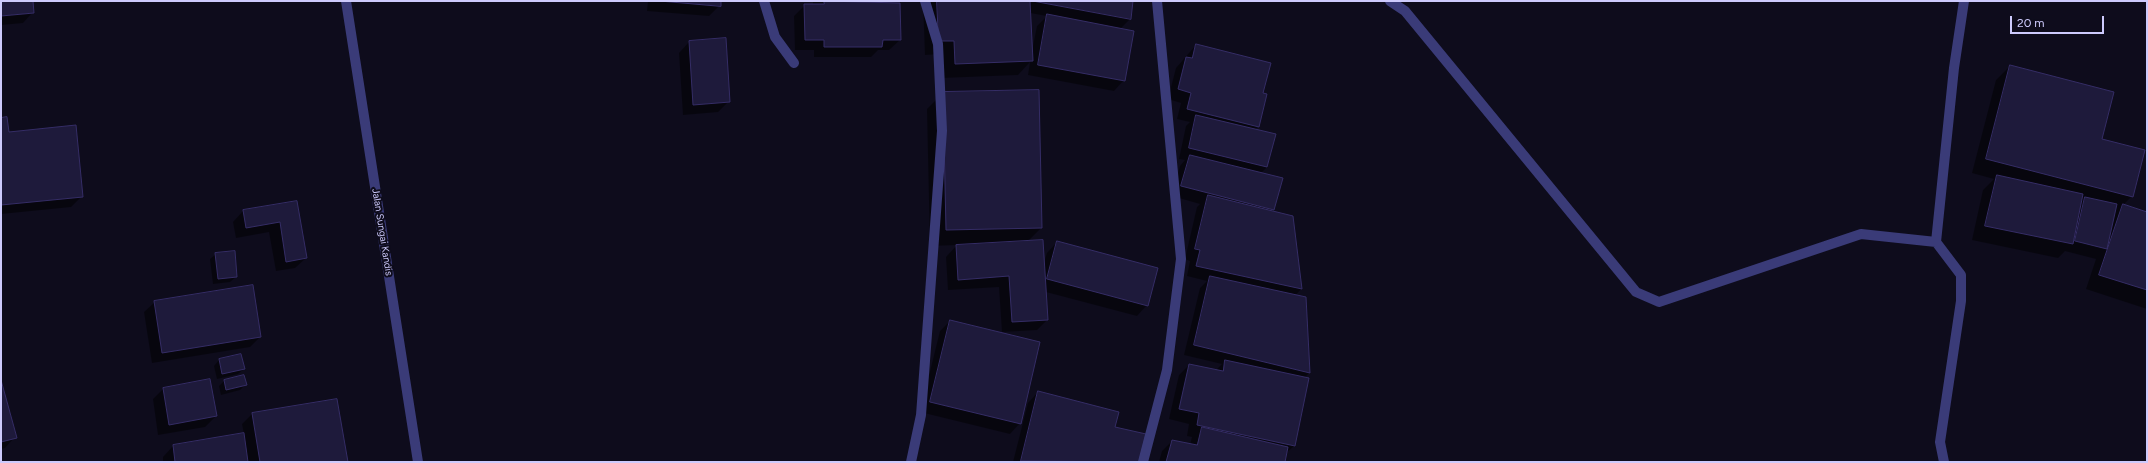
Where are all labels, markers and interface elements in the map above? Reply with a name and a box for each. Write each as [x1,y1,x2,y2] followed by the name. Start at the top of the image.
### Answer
[2012,8,2106,34] scale bar
[2017,16,2045,30] text: 20 m
[369,188,395,276] street label: Jalan Sungai Kandis

